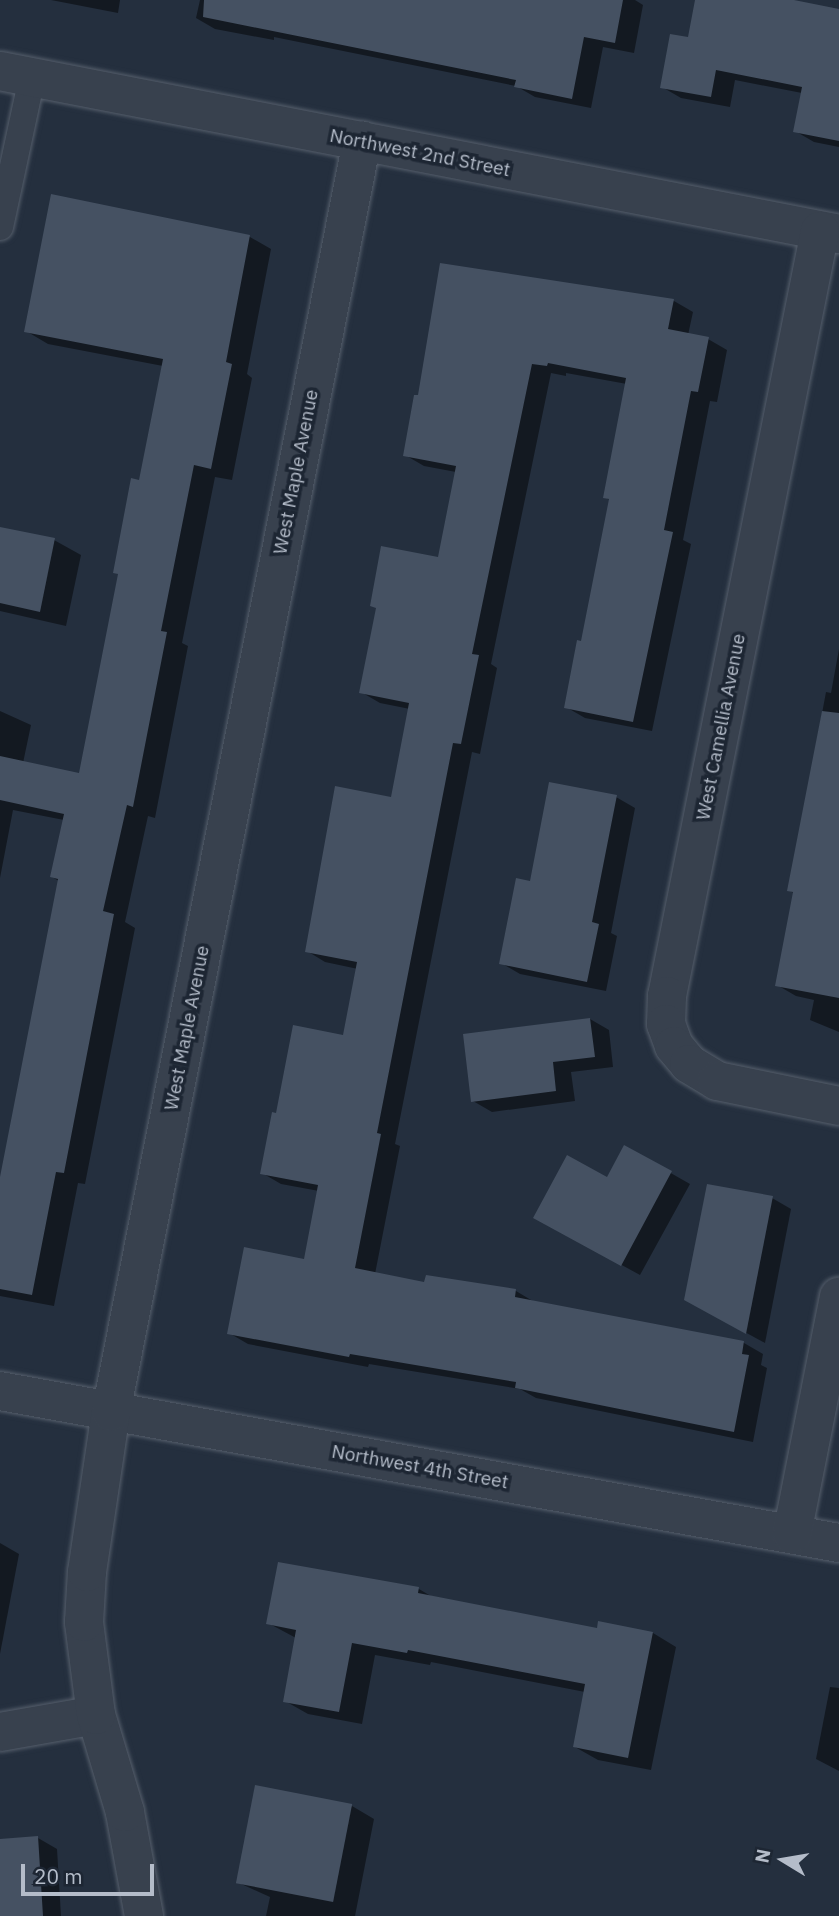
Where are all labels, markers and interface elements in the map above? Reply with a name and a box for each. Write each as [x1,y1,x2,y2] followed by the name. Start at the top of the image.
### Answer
[328,124,512,182] street label: Northwest 2nd Street
[269,388,323,556] street label: West Maple Avenue
[692,632,750,822] street label: West Camellia Avenue
[160,944,214,1112] street label: West Maple Avenue
[330,1440,510,1494] street label: Northwest 4th Street
[748,1825,818,1895] north arrow
[749,1847,775,1865] text: N
[24,1850,158,1894] scale bar
[34,1862,83,1890] text: 20 m

